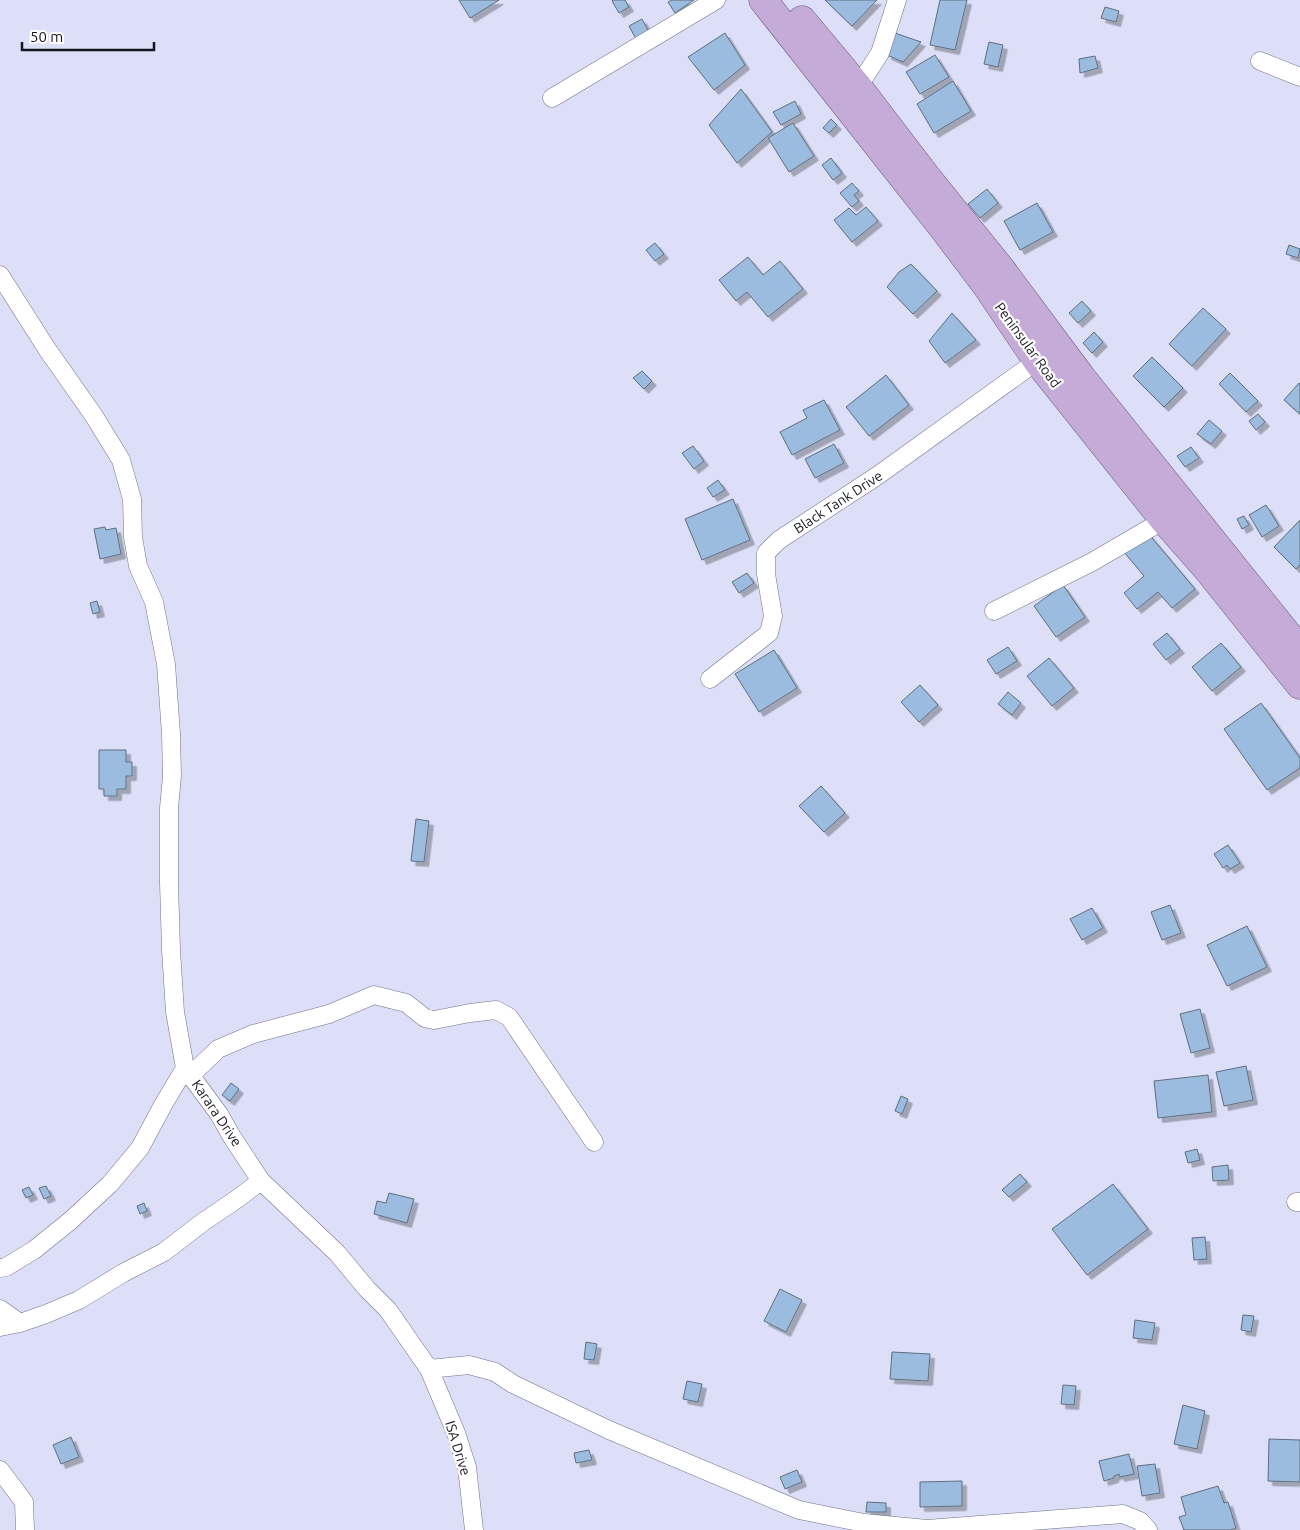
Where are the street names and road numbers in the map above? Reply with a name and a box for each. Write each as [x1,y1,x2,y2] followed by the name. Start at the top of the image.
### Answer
[992,299,1064,391] street label: Peninsular Road
[791,467,885,537] street label: Black Tank Drive
[189,1077,245,1149] street label: Karara Drive
[442,1419,474,1477] street label: ISA Drive

